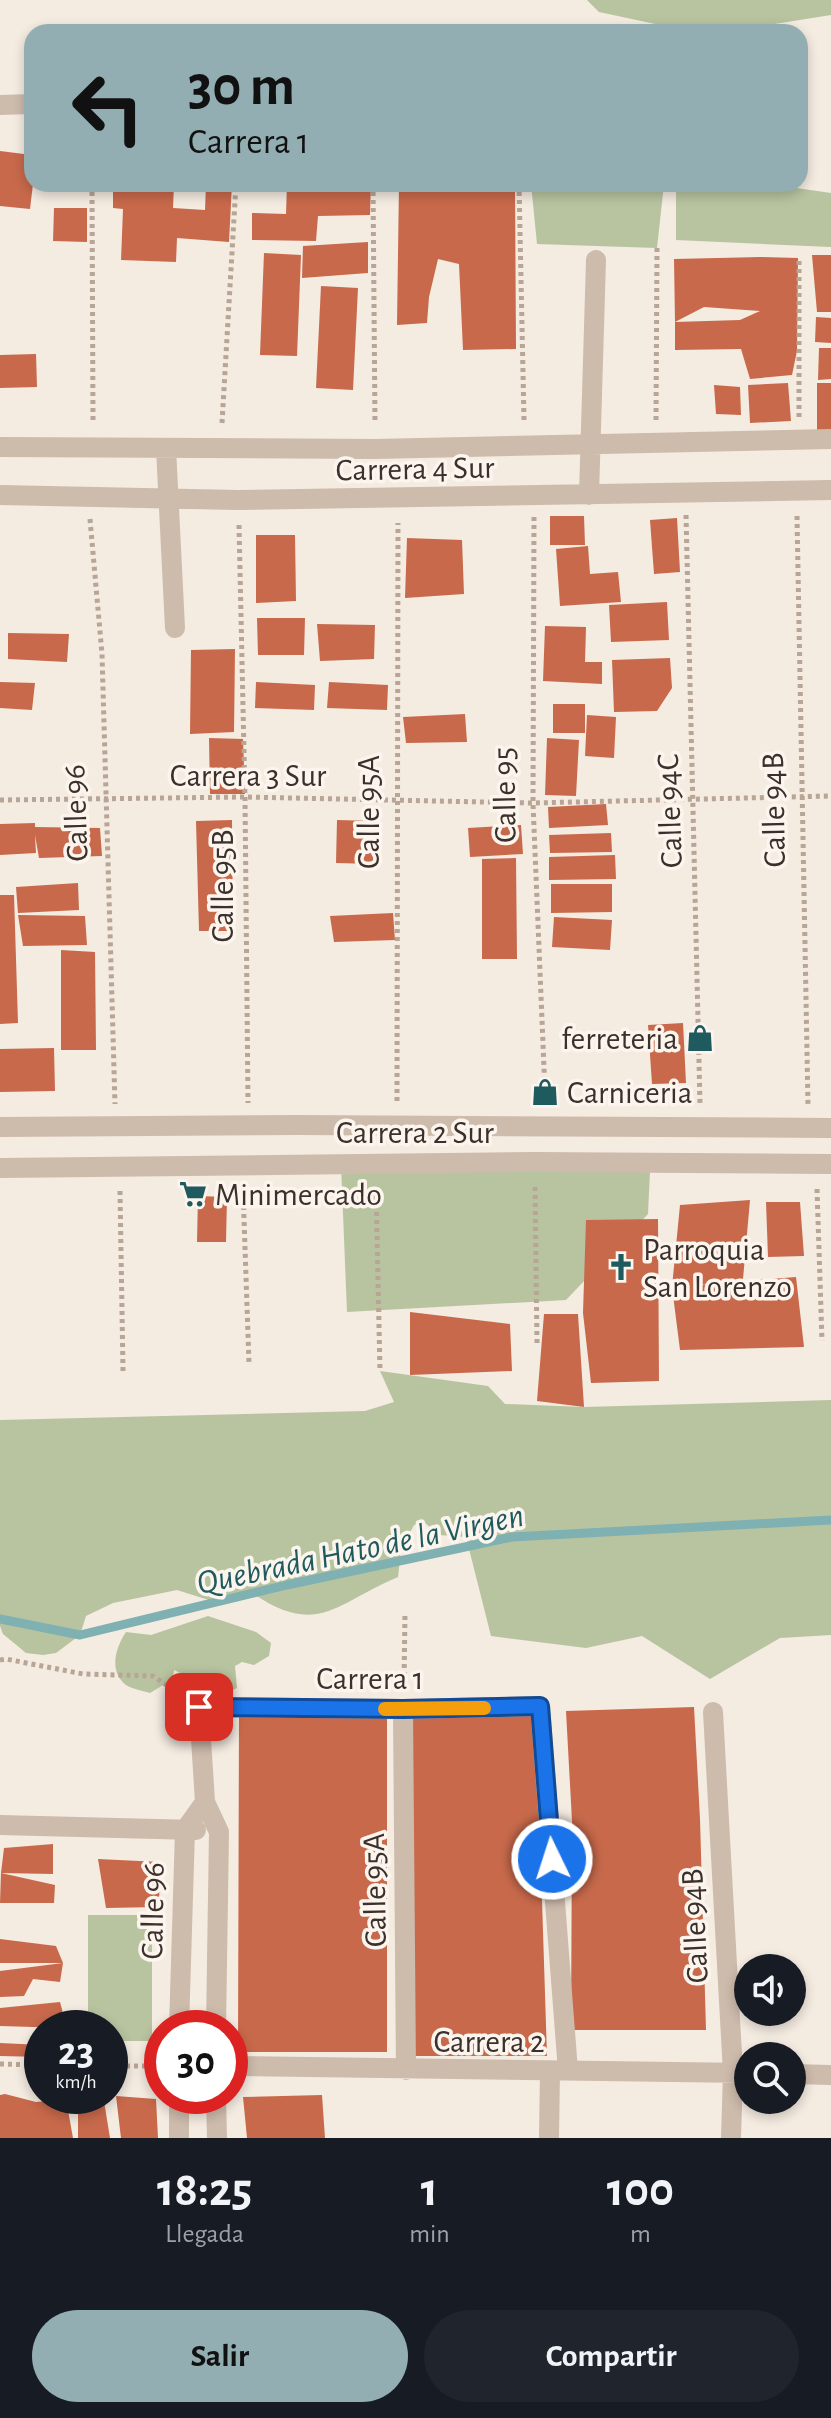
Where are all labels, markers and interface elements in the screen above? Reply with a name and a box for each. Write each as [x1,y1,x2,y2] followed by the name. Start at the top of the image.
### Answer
[56,56,160,160] icon: left
[188,59,295,115] text: 30 m
[188,124,309,160] text: Carrera 1
[335,452,495,486] street label: Carrera 4 Sur
[488,747,522,843] street label: Calle 95
[757,752,791,868] street label: Calle 94B
[652,753,688,869] street label: Calle 94C
[353,755,385,869] street label: Calle 95A
[170,760,327,792] street label: Carrera 3 Sur
[58,764,94,862] street label: Calle 96
[207,830,239,942] street label: Calle 95B
[561,1023,678,1055] place label: ferreteria
[685,1023,715,1053] shop icon: ferreteria
[530,1077,560,1107] shop icon: Carniceria
[567,1077,693,1109] place label: Carniceria
[336,1117,495,1149] street label: Carrera 2 Sur
[178,1179,208,1209] supermarket icon: Minimercado
[215,1179,382,1211] place label: Minimercado
[643,1234,792,1303] place label: Parroquia San Lorenzo
[606,1252,636,1282] church icon: Parroquia San Lorenzo
[194,1499,527,1601] water label: Quebrada Hato de la Virgen
[316,1663,424,1695] street label: Carrera 1
[165,1673,233,1741] pin
[177,1685,221,1729] icon: arrive
[510,1817,594,1901] position arrow
[358,1833,392,1947] street label: Calle 95A
[136,1862,170,1960] street label: Calle 96
[676,1868,714,1984] street label: Calle 94B
[734,1954,806,2114] map controls
[734,1954,806,2026] button: sound
[144,2010,248,2114] speed limit sign: 30
[433,2026,545,2058] street label: Carrera 2
[58,2032,94,2072] text: 23
[734,2042,806,2114] button: search
[55,2072,97,2092] text: km/h
[157,2167,252,2215] text: 18:25
[421,2167,438,2215] text: 1
[607,2167,674,2215] text: 100
[165,2221,244,2247] text: Llegada
[409,2221,450,2247] text: min
[630,2221,651,2247] text: m
[32,2310,408,2402] button: Salir
[424,2310,799,2402] button: Compartir

